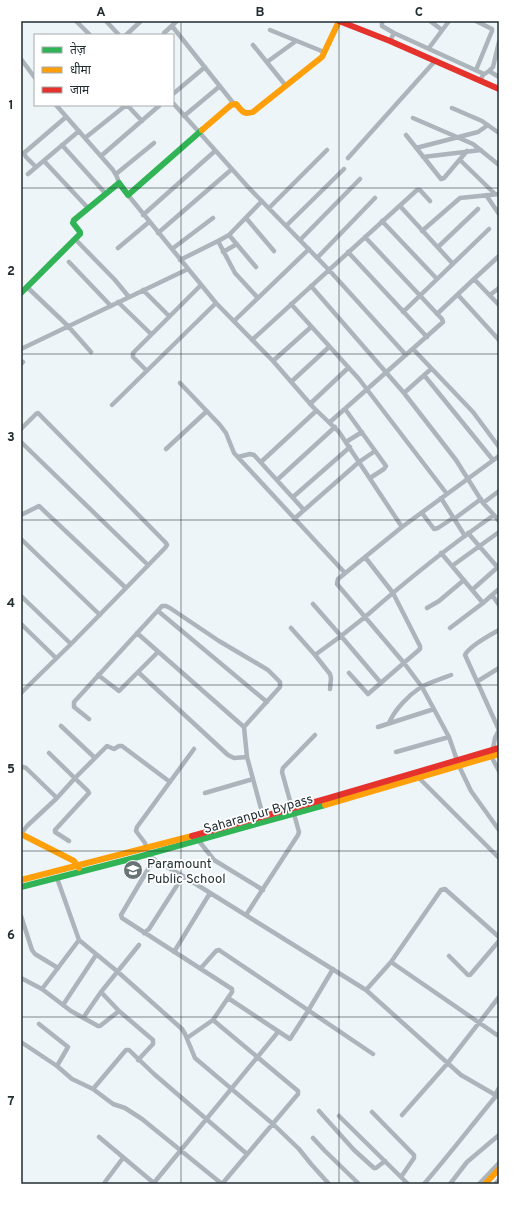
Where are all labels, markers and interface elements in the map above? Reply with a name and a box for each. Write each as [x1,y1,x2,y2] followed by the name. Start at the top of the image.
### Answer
[96,5,106,21] text: A
[256,5,265,21] text: B
[415,5,423,21] text: C
[34,34,174,106] legend
[70,42,87,59] text: तेज़
[70,62,92,79] text: धीमा
[70,83,90,99] text: जाम
[8,98,14,114] text: 1
[7,264,15,280] text: 2
[7,430,15,446] text: 3
[7,596,15,612] text: 4
[7,762,15,778] text: 5
[202,792,315,838] street label: Saharanpur Bypass
[147,857,226,888] place label: Paramount Public School
[122,859,144,881] school or university icon: Paramount Public School
[7,928,15,944] text: 6
[8,1094,15,1110] text: 7

